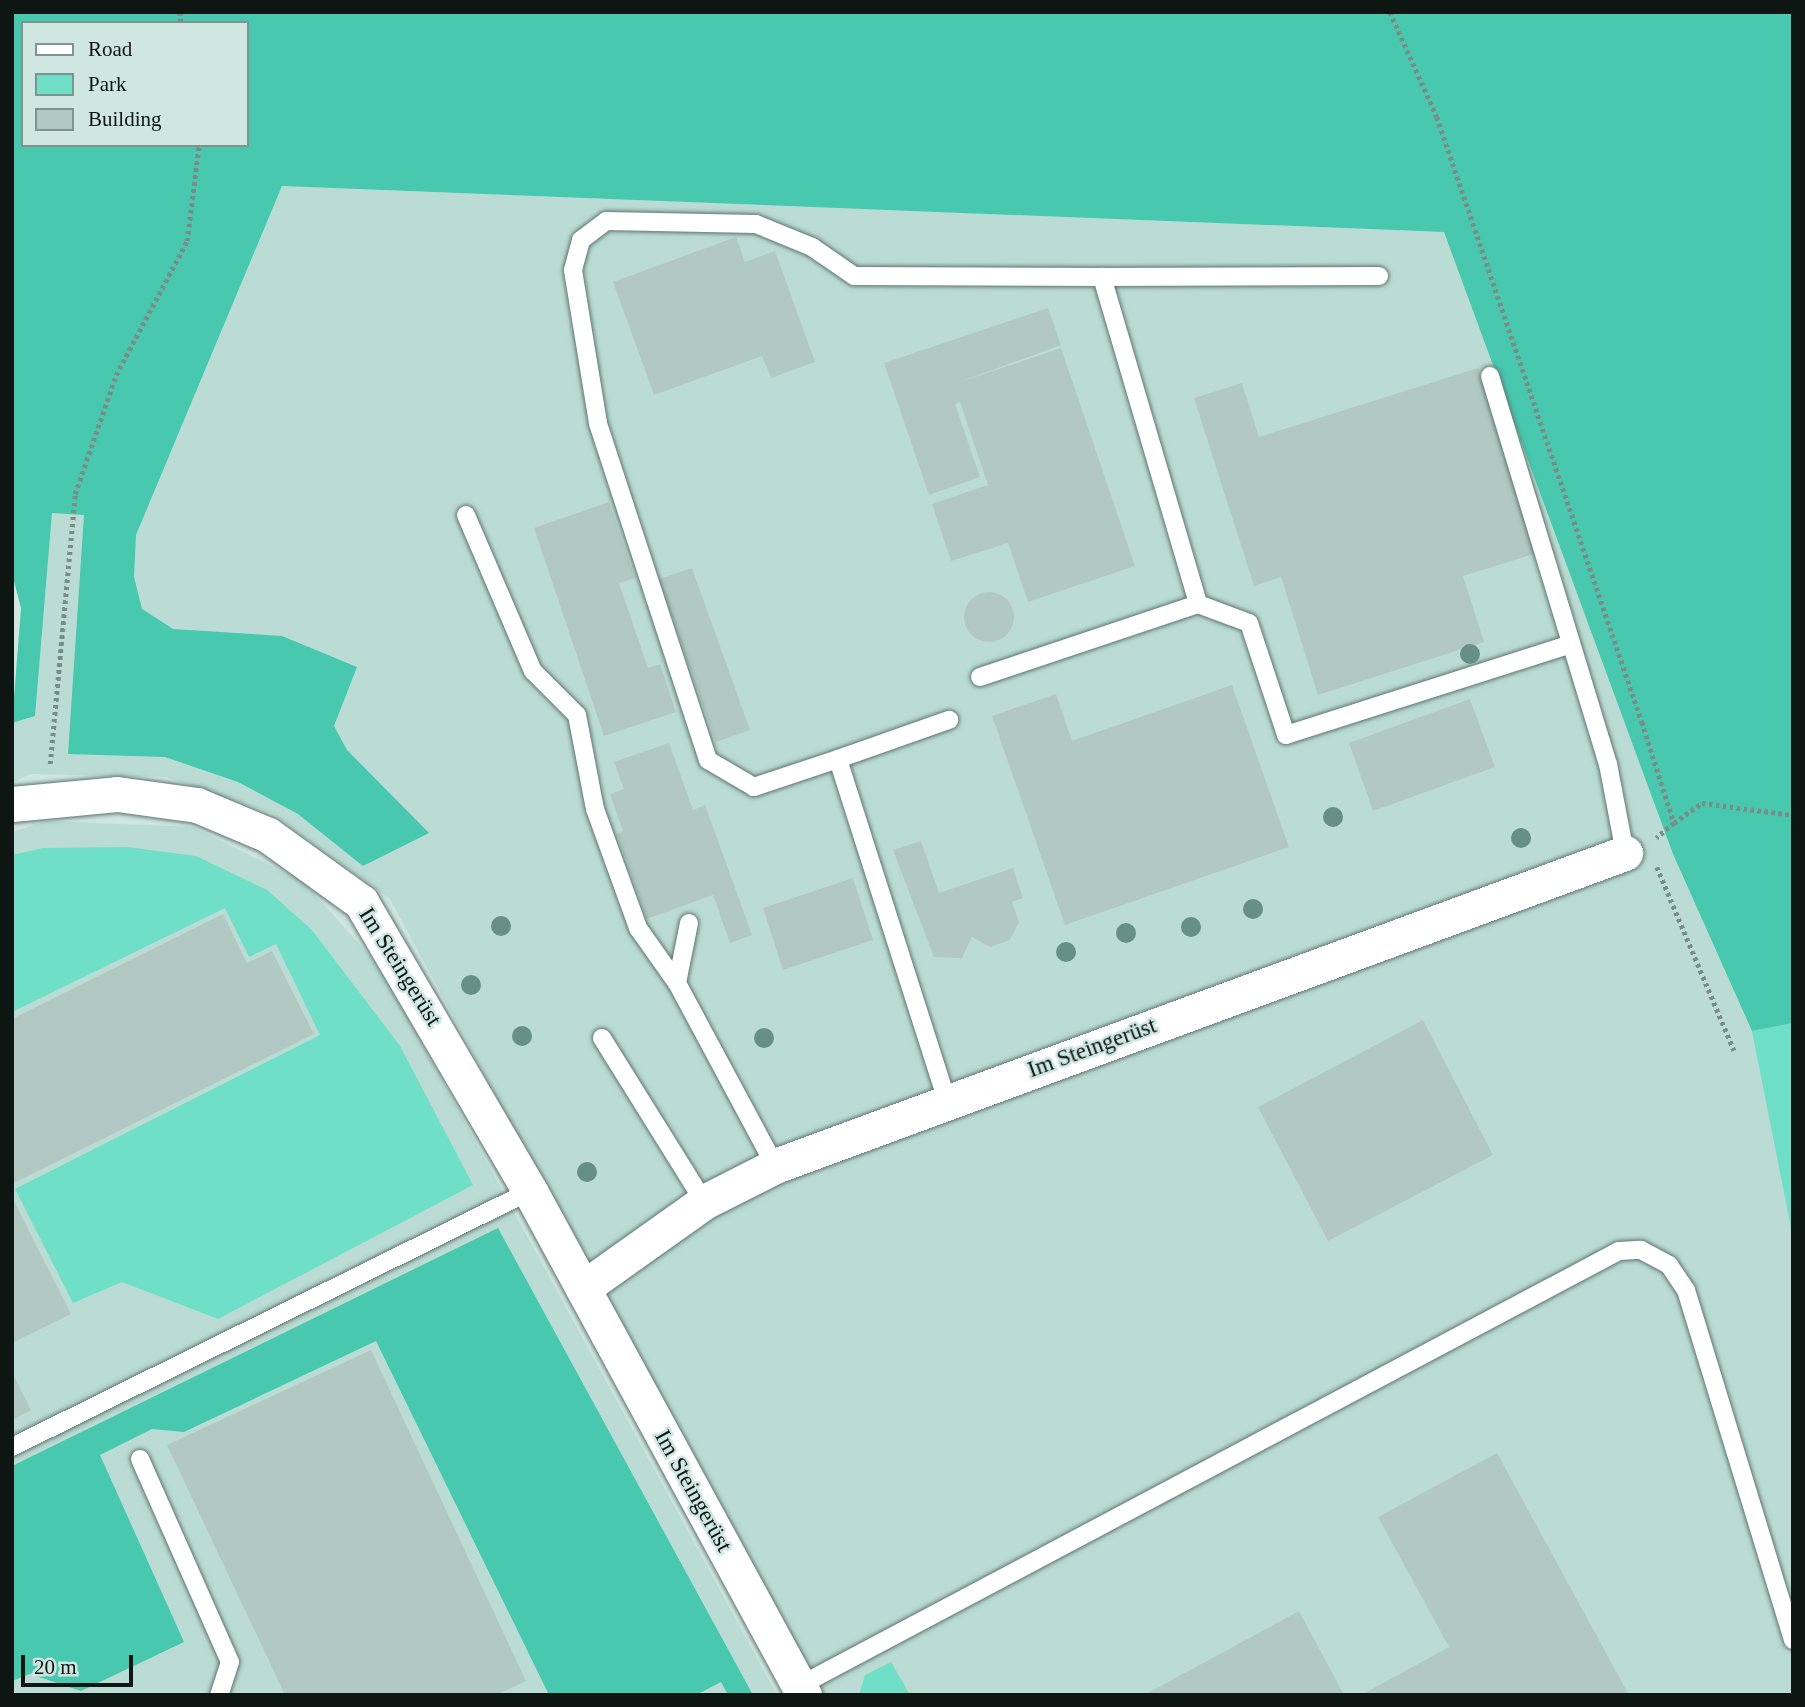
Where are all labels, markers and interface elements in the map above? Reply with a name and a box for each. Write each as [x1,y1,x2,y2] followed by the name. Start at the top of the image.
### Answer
[21,21,248,147] legend
[88,37,132,61] text: Road
[88,72,127,96] text: Park
[88,107,162,131] text: Building
[353,903,447,1031] street label: Im Steingerüst
[1024,1012,1160,1084] street label: Im Steingerüst
[648,1425,738,1557] street label: Im Steingerüst
[24,1640,136,1684] scale bar
[34,1655,77,1679] text: 20 m

